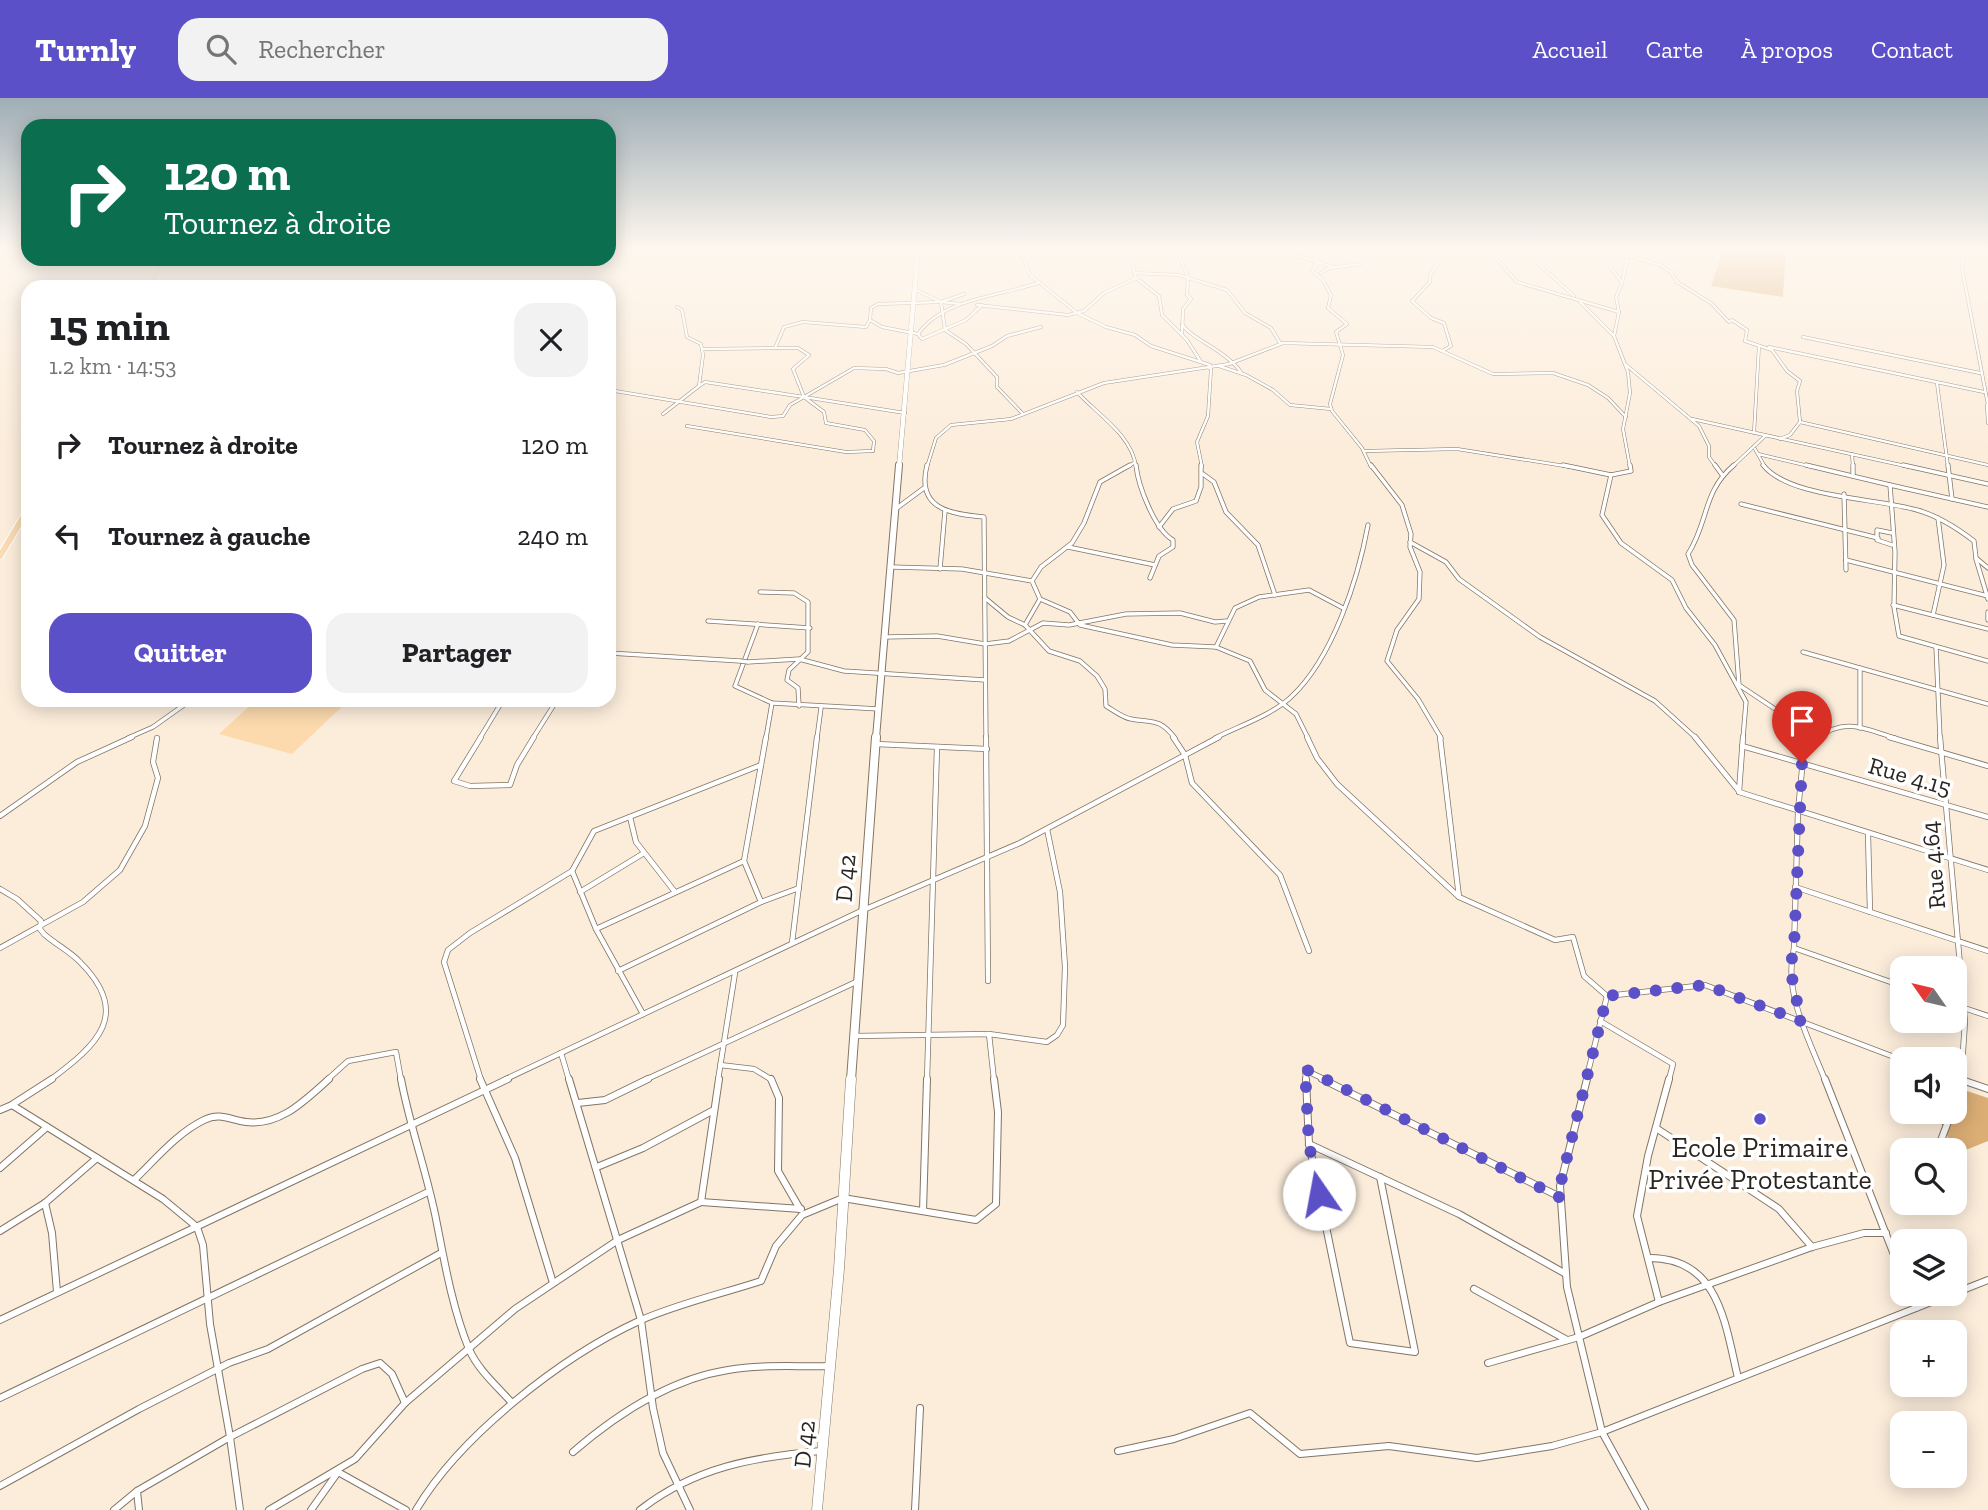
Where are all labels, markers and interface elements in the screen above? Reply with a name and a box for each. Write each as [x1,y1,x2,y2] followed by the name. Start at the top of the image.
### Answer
[178,18,668,81] search box
[35,30,136,69] text: Turnly
[202,30,240,68] icon: search
[258,33,386,65] text: Rechercher
[1532,35,1608,64] text: Accueil
[1646,35,1703,64] text: Carte
[1741,35,1833,64] text: À propos
[1871,35,1953,64] text: Contact
[164,144,290,203] text: 120 m
[49,147,140,238] icon: right
[164,204,391,242] text: Tournez à droite
[49,300,170,351] text: 15 min
[514,303,588,377] button: close
[49,352,177,380] text: 1.2 km · 14:53
[49,426,87,464] icon: right
[108,429,298,461] text: Tournez à droite
[521,429,588,461] text: 120 m
[49,517,87,555] icon: left
[108,520,310,552] text: Tournez à gauche
[517,520,588,552] text: 240 m
[49,613,312,693] button: Quitter
[326,613,588,693] button: Partager
[1772,691,1832,763] pin
[1783,702,1821,740] icon: arrive
[1865,750,1955,802] street label: Rue 4.15
[1915,820,1951,910] street label: Rue 4.64
[828,853,862,903] street label: D 42
[1890,956,1967,1032] north arrow
[1890,956,1967,1488] map controls
[1890,1047,1967,1124] button: sound
[1752,1111,1768,1127] marker: Ecole Primaire Privée Protestante
[1648,1131,1872,1196] place label: Ecole Primaire Privée Protestante
[1890,1138,1967,1215] button: search
[1282,1157,1356,1231] position arrow
[1890,1229,1967,1306] button: layers
[1890,1320,1967,1397] button: +
[1890,1411,1967,1488] button: −
[787,1419,821,1469] street label: D 42

